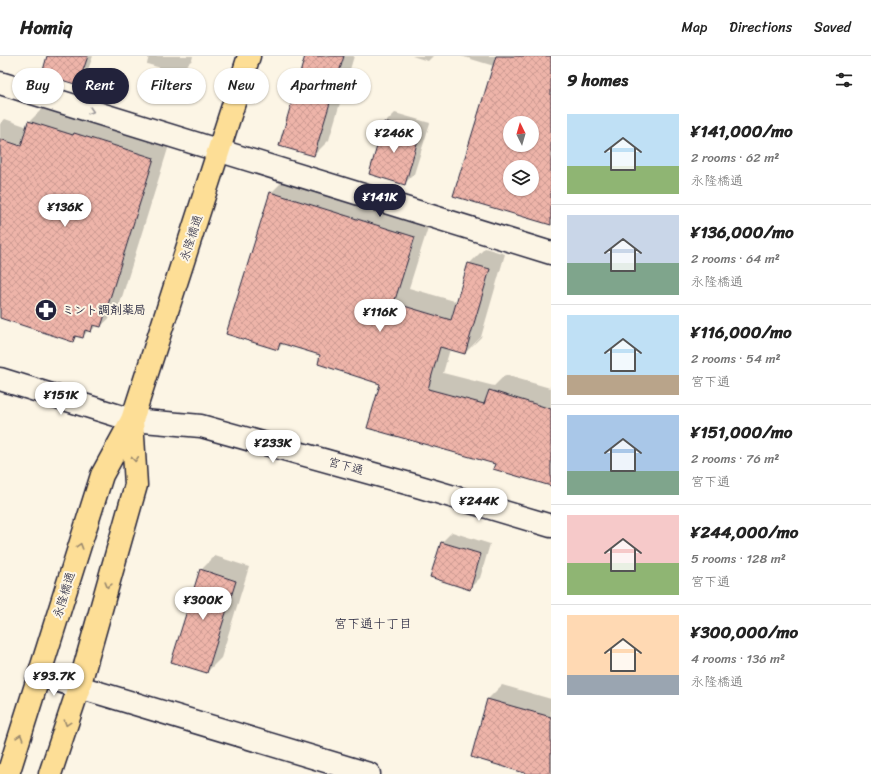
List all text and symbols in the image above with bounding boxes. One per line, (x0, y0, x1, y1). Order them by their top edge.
text: Homiq (20, 11, 72, 44)
text: Map (681, 15, 707, 40)
text: Directions (729, 15, 792, 40)
text: Saved (814, 15, 851, 40)
text: 9 homes (567, 65, 628, 95)
chip: Buy (12, 68, 64, 104)
chip: Rent (72, 68, 129, 104)
chip: Filters (137, 68, 206, 104)
chip: New (214, 68, 269, 104)
chip: Apartment (277, 68, 371, 104)
icon: filters (833, 69, 855, 91)
one-way arrow (87, 106, 94, 115)
north arrow (503, 116, 539, 152)
map controls (503, 116, 539, 196)
text: ¥141,000/mo (691, 116, 793, 146)
pin: ¥246K (366, 120, 422, 154)
text: ¥246K (375, 121, 413, 144)
icon: home (599, 130, 647, 178)
text: 2 rooms · 62 m² (691, 146, 779, 169)
button: layers (503, 160, 539, 196)
text: 永隆橋通 (691, 169, 743, 192)
pin: ¥141K (352, 184, 408, 218)
text: ¥141K (363, 185, 397, 208)
pin: ¥136K (37, 194, 93, 228)
text: ¥136K (47, 195, 83, 218)
street label: 永隆橋通 (173, 212, 209, 264)
text: ¥136,000/mo (691, 217, 794, 247)
icon: home (599, 231, 647, 279)
text: 2 rooms · 64 m² (691, 247, 780, 270)
text: 永隆橋通 (691, 270, 743, 293)
pharmacy icon: ミント調剤薬局 (33, 297, 59, 323)
place label: ミント調剤薬局 (62, 299, 146, 321)
pin: ¥116K (352, 299, 408, 333)
text: ¥116K (363, 300, 397, 323)
text: ¥116,000/mo (691, 317, 792, 347)
icon: home (599, 331, 647, 379)
text: 2 rooms · 54 m² (691, 347, 781, 370)
text: 宮下通 (691, 370, 730, 393)
pin: ¥151K (33, 382, 89, 416)
text: ¥151K (44, 383, 78, 406)
text: ¥151,000/mo (691, 417, 792, 447)
pin: ¥233K (245, 430, 301, 464)
text: ¥233K (255, 431, 291, 454)
icon: home (599, 431, 647, 479)
text: 2 rooms · 76 m² (691, 447, 779, 470)
street label: 宮下通 (326, 451, 366, 481)
one-way arrow (130, 456, 139, 462)
text: 宮下通 (691, 470, 730, 493)
pin: ¥244K (451, 488, 507, 522)
text: ¥244K (460, 489, 498, 512)
text: ¥244,000/mo (691, 517, 798, 547)
icon: home (599, 531, 647, 579)
one-way arrow (75, 543, 83, 550)
text: 5 rooms · 128 m² (691, 547, 786, 570)
street label: 永隆橋通 (46, 569, 82, 621)
text: 宮下通 (691, 570, 730, 593)
one-way arrow (104, 581, 113, 588)
pin: ¥300K (175, 587, 231, 621)
text: ¥300K (184, 588, 222, 611)
district label: 宮下通十丁目 (334, 612, 412, 635)
text: ¥300,000/mo (691, 617, 798, 647)
icon: home (599, 631, 647, 679)
text: 4 rooms · 136 m² (691, 647, 785, 670)
pin: ¥93.7K (21, 663, 87, 697)
text: ¥93.7K (33, 664, 75, 687)
text: 永隆橋通 (691, 670, 743, 693)
one-way arrow (63, 720, 72, 727)
one-way arrow (15, 733, 23, 740)

